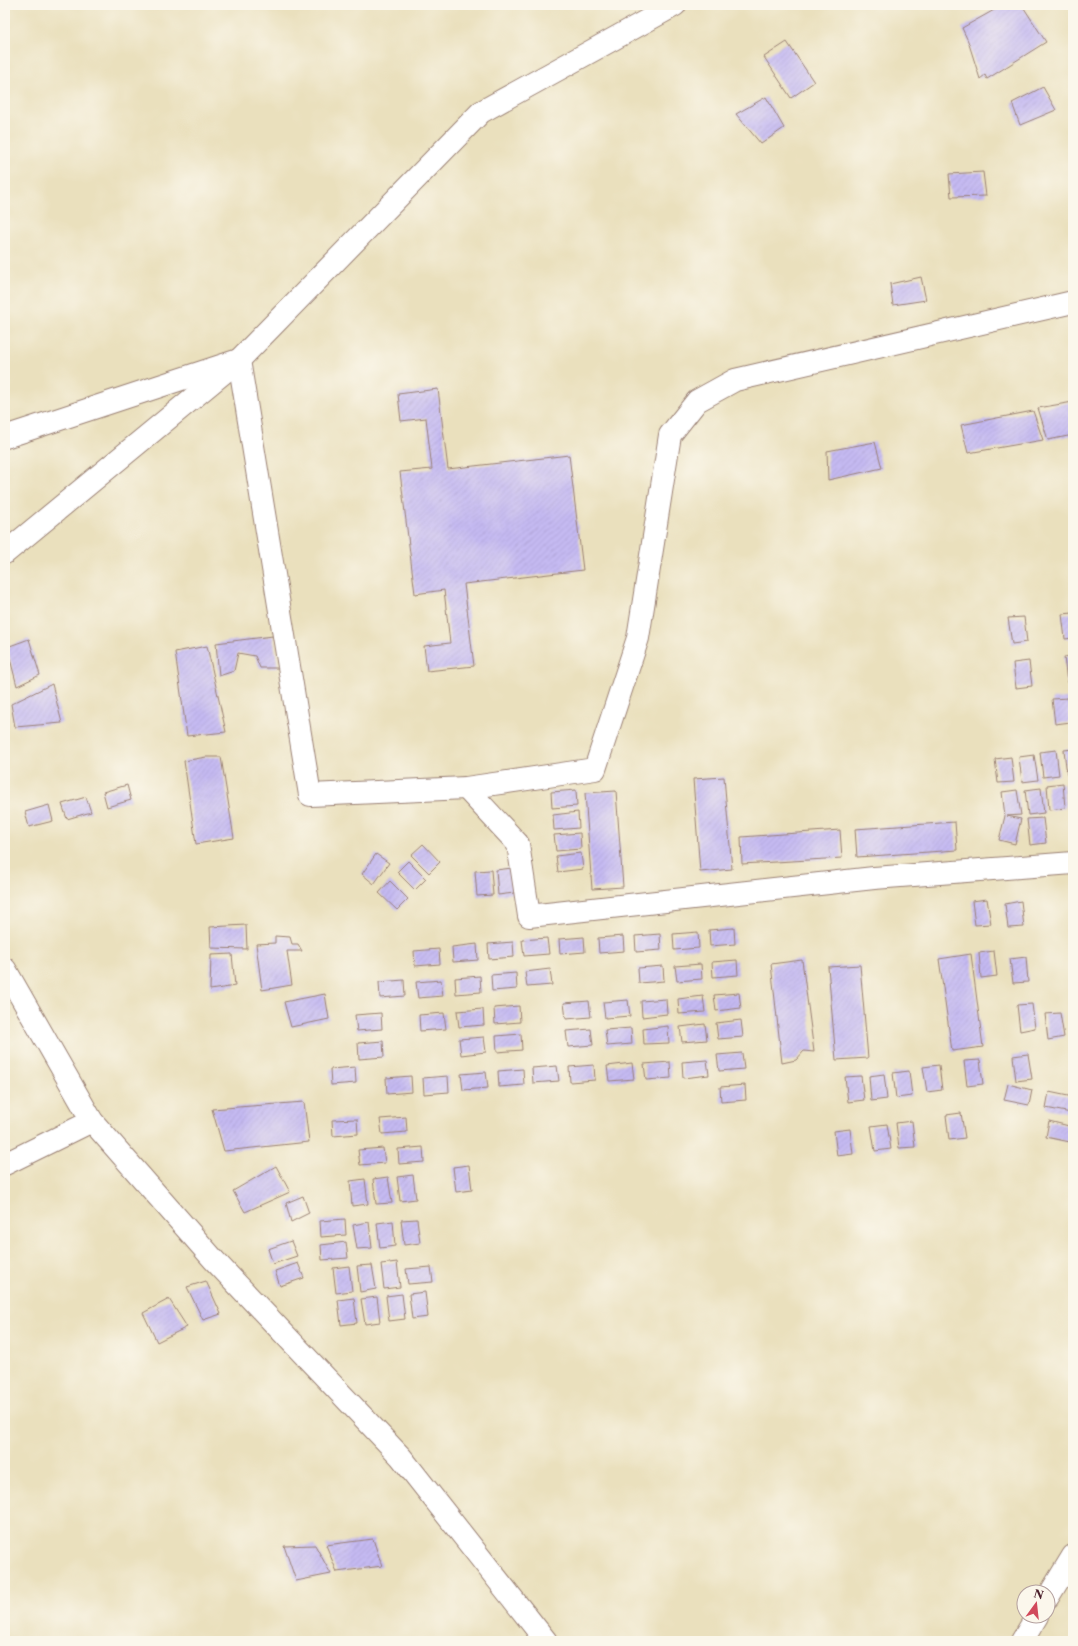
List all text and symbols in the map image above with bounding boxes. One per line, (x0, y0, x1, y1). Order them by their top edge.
north arrow (1016, 1584, 1056, 1624)
text: N (1032, 1586, 1045, 1602)

